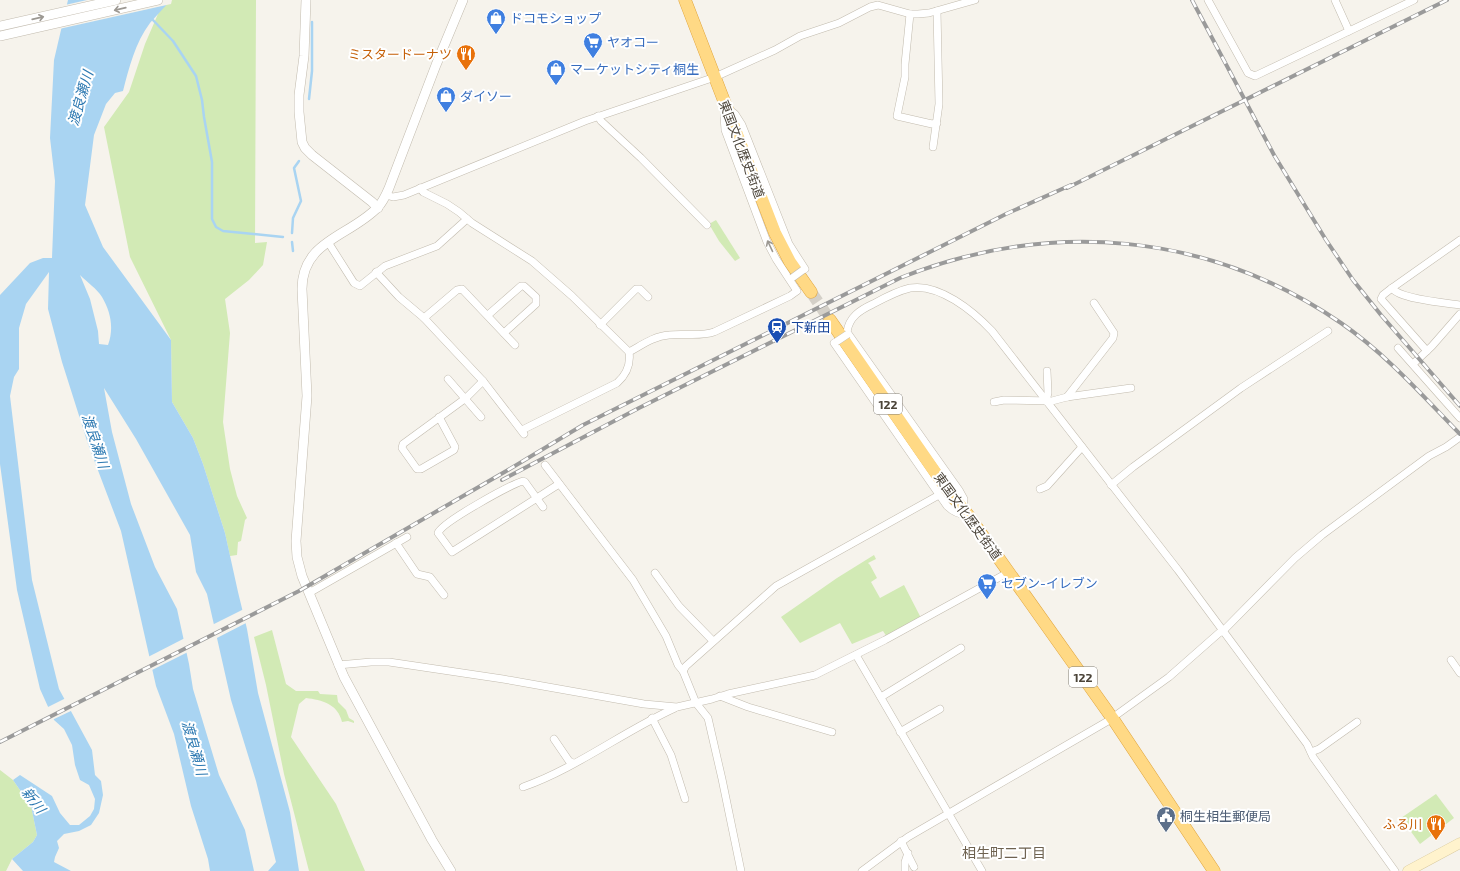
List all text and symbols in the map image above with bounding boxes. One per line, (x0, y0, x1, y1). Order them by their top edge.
one-way arrow (114, 5, 127, 13)
shop icon: ドコモショップ (485, 7, 507, 35)
place label: ドコモショップ (510, 10, 601, 26)
one-way arrow (31, 13, 44, 21)
supermarket icon: ヤオコー (582, 31, 604, 59)
place label: ヤオコー (607, 34, 659, 50)
restaurant icon: ミスタードーナツ (455, 43, 477, 71)
place label: ミスタードーナツ (348, 46, 452, 62)
shop icon: マーケットシティ桐生 (545, 58, 567, 86)
place label: マーケットシティ桐生 (570, 61, 699, 77)
water label: 渡良瀬川 (64, 67, 96, 127)
shop icon: ダイソー (435, 85, 457, 113)
place label: ダイソー (460, 88, 512, 104)
street label: 東国文化歴史街道 (716, 98, 768, 200)
one-way arrow (766, 240, 773, 252)
station icon: 下新田 (766, 316, 788, 344)
place label: 下新田 (791, 319, 830, 335)
road number: 122 (874, 394, 902, 414)
water label: 渡良瀬川 (79, 412, 113, 472)
street label: 東国文化歴史街道 (931, 469, 1005, 563)
supermarket icon: セブン-イレブン (976, 572, 998, 600)
place label: セブン-イレブン (1001, 575, 1098, 591)
road number: 122 (1069, 667, 1097, 687)
water label: 渡良瀬川 (179, 719, 211, 779)
water label: 新川 (19, 784, 51, 818)
public building icon: 桐生相生郵便局 (1155, 805, 1177, 833)
place label: 桐生相生郵便局 (1180, 808, 1271, 824)
restaurant icon: ふる川 (1425, 813, 1447, 841)
place label: ふる川 (1383, 816, 1422, 832)
district label: 相生町二丁目 (962, 844, 1046, 861)

